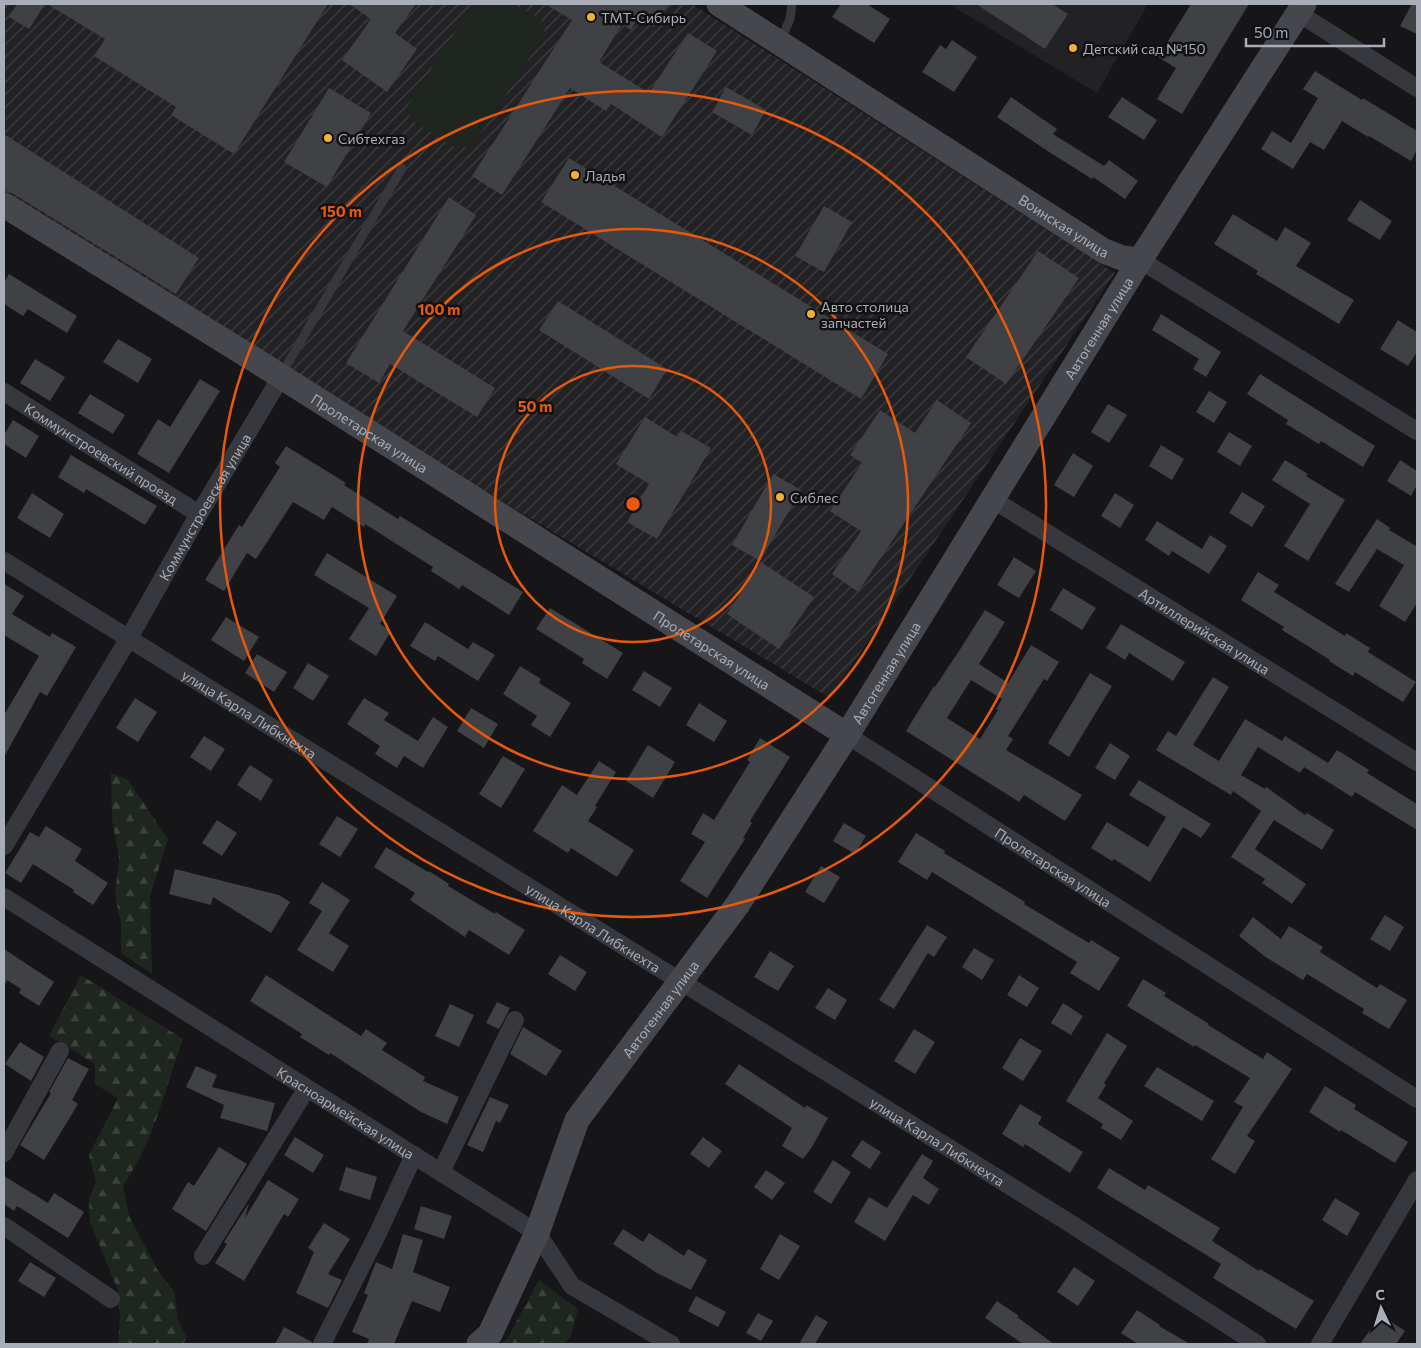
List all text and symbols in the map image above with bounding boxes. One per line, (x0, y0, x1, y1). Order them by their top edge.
place label: ТМТ-Сибирь (601, 9, 686, 26)
marker: ТМТ-Сибирь (585, 11, 597, 23)
scale bar (1246, 15, 1384, 47)
text: 50 m (1254, 23, 1288, 41)
place label: Детский сад №150 (1083, 40, 1206, 57)
marker: Детский сад №150 (1067, 42, 1079, 54)
place label: Сибтехгаз (338, 130, 406, 147)
marker: Сибтехгаз (322, 132, 334, 144)
place label: Ладья (585, 167, 626, 184)
marker: Ладья (569, 169, 581, 181)
street label: Воинская улица (1016, 190, 1111, 260)
text: 150 m (320, 202, 362, 220)
street label: Автогенная улица (1060, 274, 1136, 382)
place label: Авто столица запчастей (821, 298, 909, 331)
text: 100 m (418, 300, 460, 318)
marker: Авто столица запчастей (805, 308, 817, 320)
street label: Пролетарская улица (309, 390, 431, 476)
text: 50 m (518, 397, 552, 415)
street label: Коммунстроевский проезд (22, 399, 181, 507)
street label: Коммунстроевская улица (155, 430, 254, 583)
place label: Сиблес (790, 489, 838, 506)
marker: Сиблес (774, 491, 786, 503)
centre of rings (624, 495, 642, 513)
street label: Артиллерийская улица (1136, 584, 1273, 677)
street label: Пролетарская улица (651, 606, 773, 693)
street label: Автогенная улица (848, 618, 923, 727)
street label: улица Карла Либкнехта (179, 665, 320, 762)
street label: Пролетарская улица (992, 823, 1115, 910)
street label: улица Карла Либкнехта (523, 879, 664, 975)
street label: Автогенная улица (618, 957, 702, 1061)
street label: Красноармейская улица (274, 1063, 418, 1162)
street label: улица Карла Либкнехта (867, 1093, 1008, 1189)
north arrow (1356, 1283, 1406, 1333)
text: С (1375, 1286, 1385, 1303)

